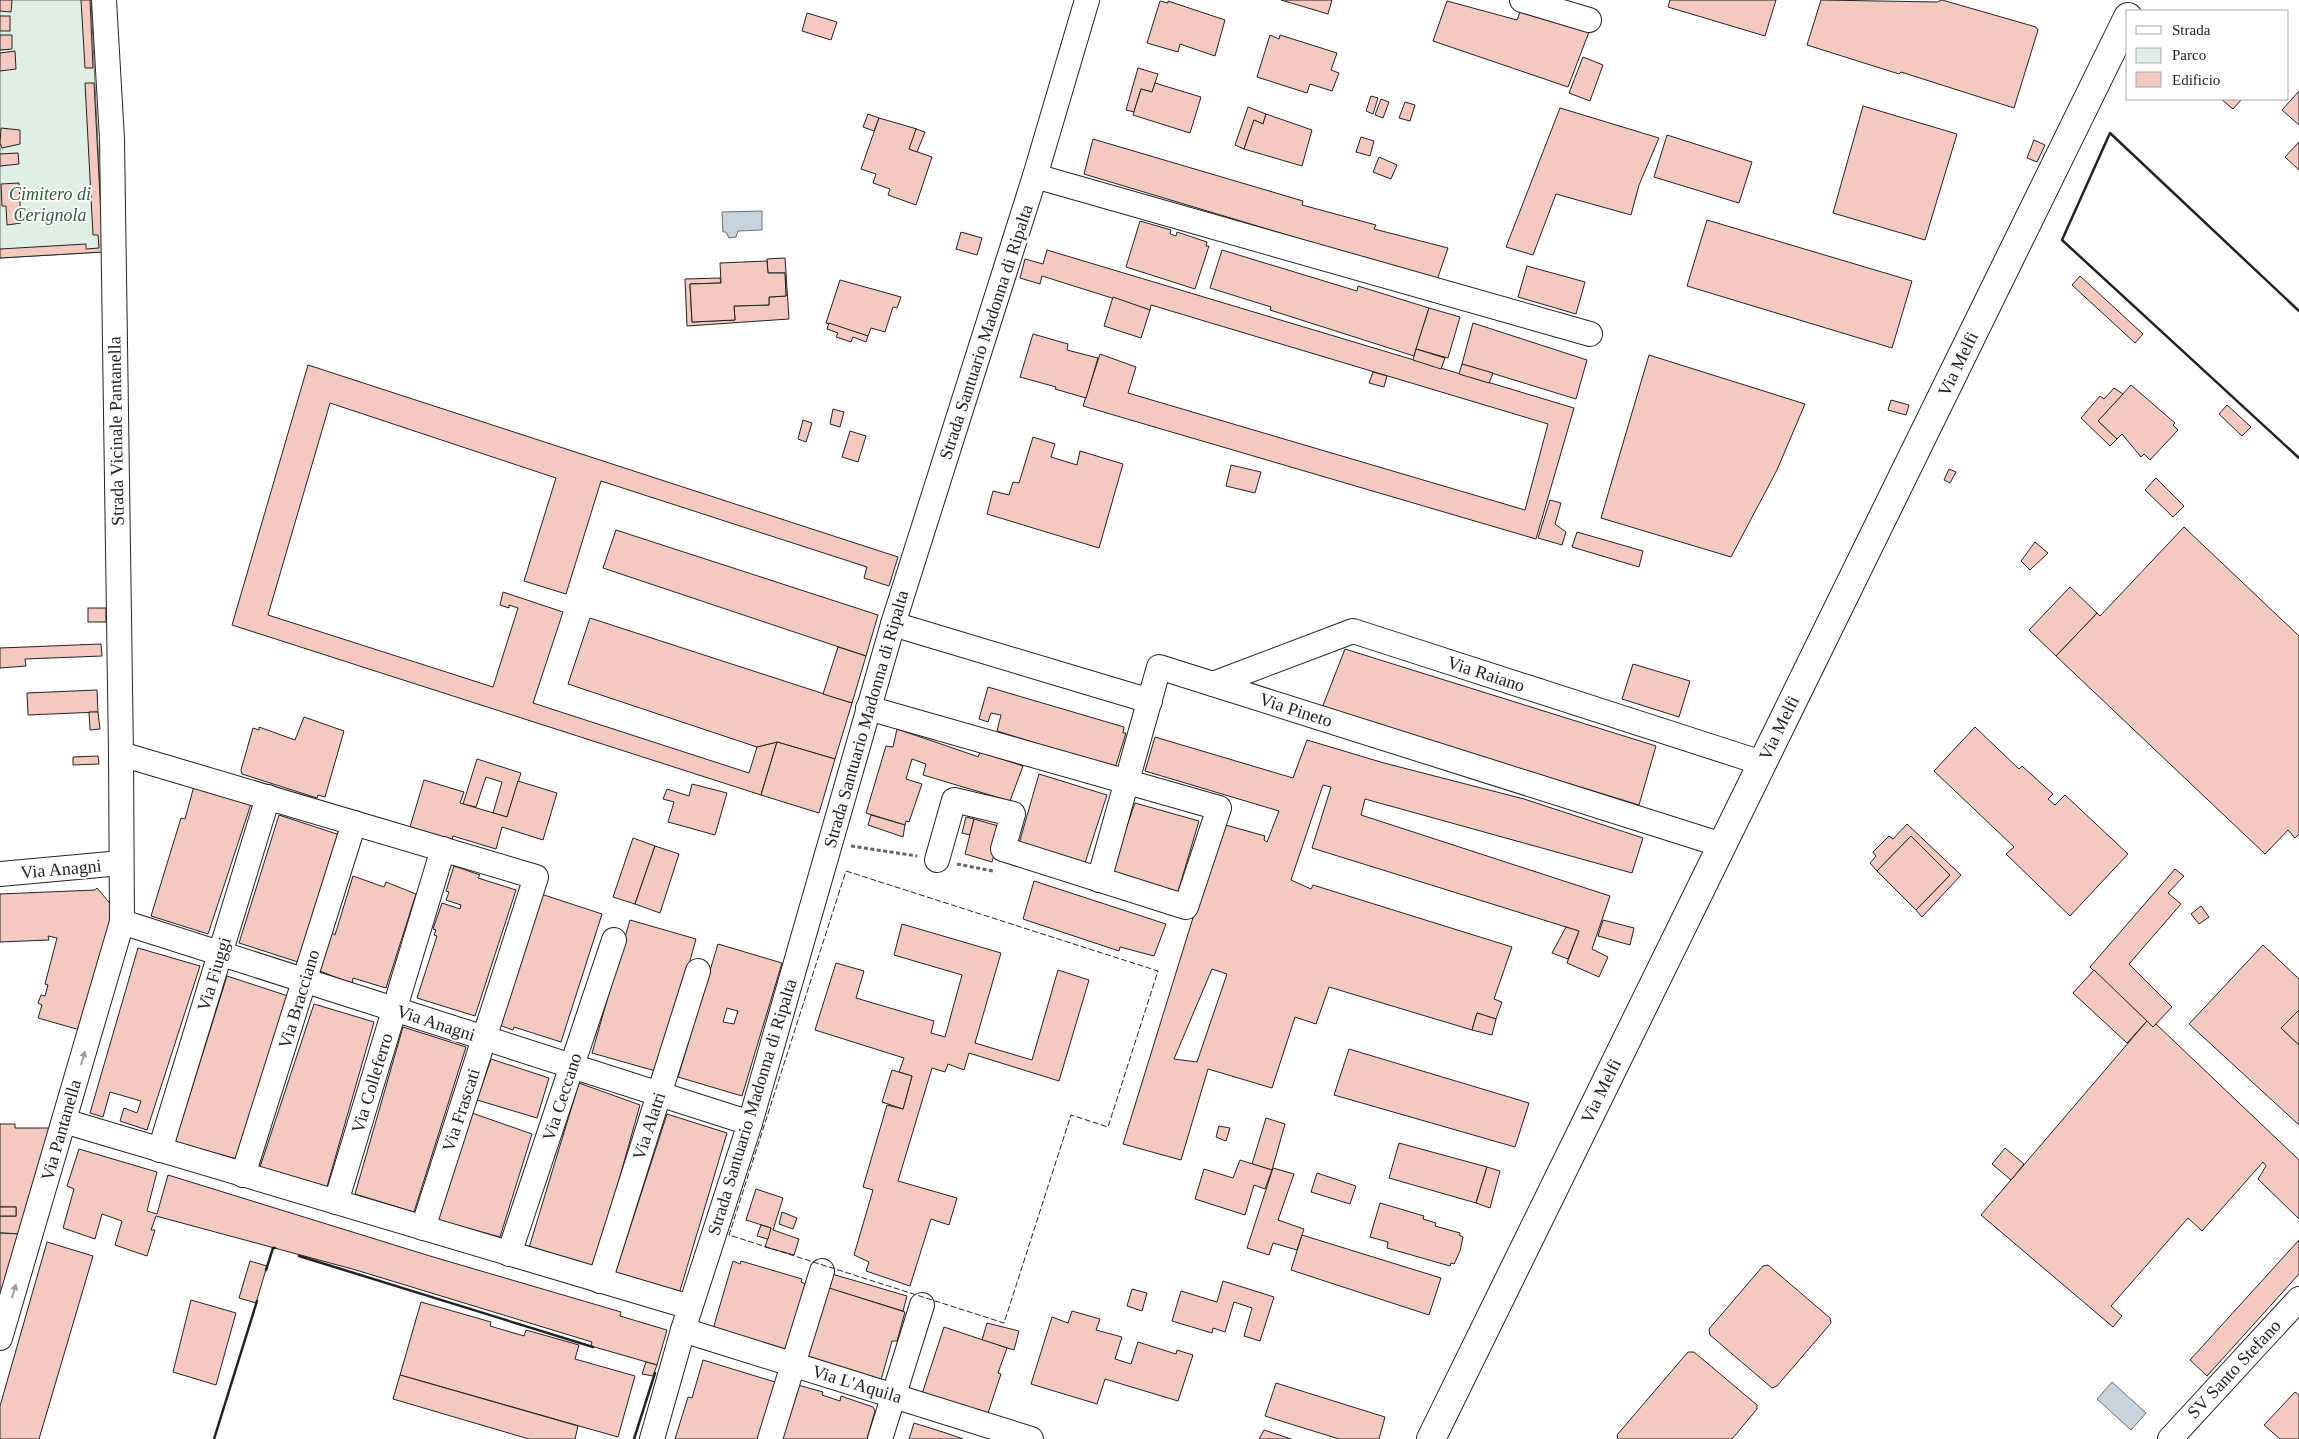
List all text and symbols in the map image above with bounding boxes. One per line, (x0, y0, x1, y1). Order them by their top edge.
legend (2126, 10, 2289, 100)
text: Strada (2172, 22, 2211, 38)
text: Parco (2172, 47, 2206, 63)
text: Edificio (2172, 72, 2220, 88)
park label: Cimitero di Cerignola (9, 184, 91, 225)
street label: Strada Santuario Madonna di Ripalta (935, 202, 1037, 462)
street label: Via Melfi (1934, 328, 1982, 400)
street label: Strada Vicinale Pantanella (104, 336, 128, 526)
street label: Strada Santuario Madonna di Ripalta (820, 588, 912, 850)
street label: Via Raiano (1445, 652, 1527, 696)
street label: Via Pineto (1257, 689, 1335, 731)
street label: Via Melfi (1755, 692, 1803, 764)
street label: Via Anagni (20, 855, 102, 883)
street label: Via Fiuggi (193, 935, 235, 1013)
street label: Via Bracciano (274, 947, 324, 1051)
street label: Strada Santuario Madonna di Ripalta (703, 976, 801, 1238)
street label: Via Anagni (394, 1001, 478, 1045)
street label: Via Colleferro (347, 1031, 397, 1135)
one-way arrow (79, 1050, 87, 1065)
street label: Via Ceccano (538, 1050, 586, 1144)
street label: Via Melfi (1577, 1055, 1625, 1127)
street label: Via Frascati (438, 1066, 484, 1154)
street label: Via Pantanella (37, 1077, 85, 1183)
street label: Via Alatri (629, 1089, 669, 1163)
one-way arrow (10, 1284, 18, 1299)
street label: SV Santo Stefano (2183, 1315, 2285, 1423)
street label: Via L'Aquila (810, 1361, 904, 1407)

